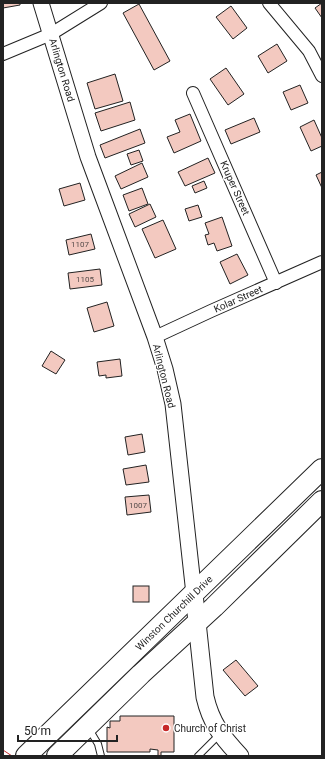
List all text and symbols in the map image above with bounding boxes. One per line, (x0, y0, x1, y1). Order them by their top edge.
street label: Arlington Road (47, 37, 77, 103)
street label: Kruper Street (218, 159, 252, 217)
house number: 1107 (71, 240, 89, 249)
house number: 1105 (76, 275, 94, 284)
street label: Kolar Street (212, 283, 264, 315)
street label: Arlington Road (151, 343, 177, 409)
house number: 1007 (129, 501, 147, 510)
street label: Winston Churchill Drive (133, 573, 215, 653)
scale bar (18, 717, 117, 743)
marker: Church of Christ (161, 723, 171, 733)
place label: Church of Christ (174, 723, 246, 734)
text: 50 m (24, 724, 51, 738)

